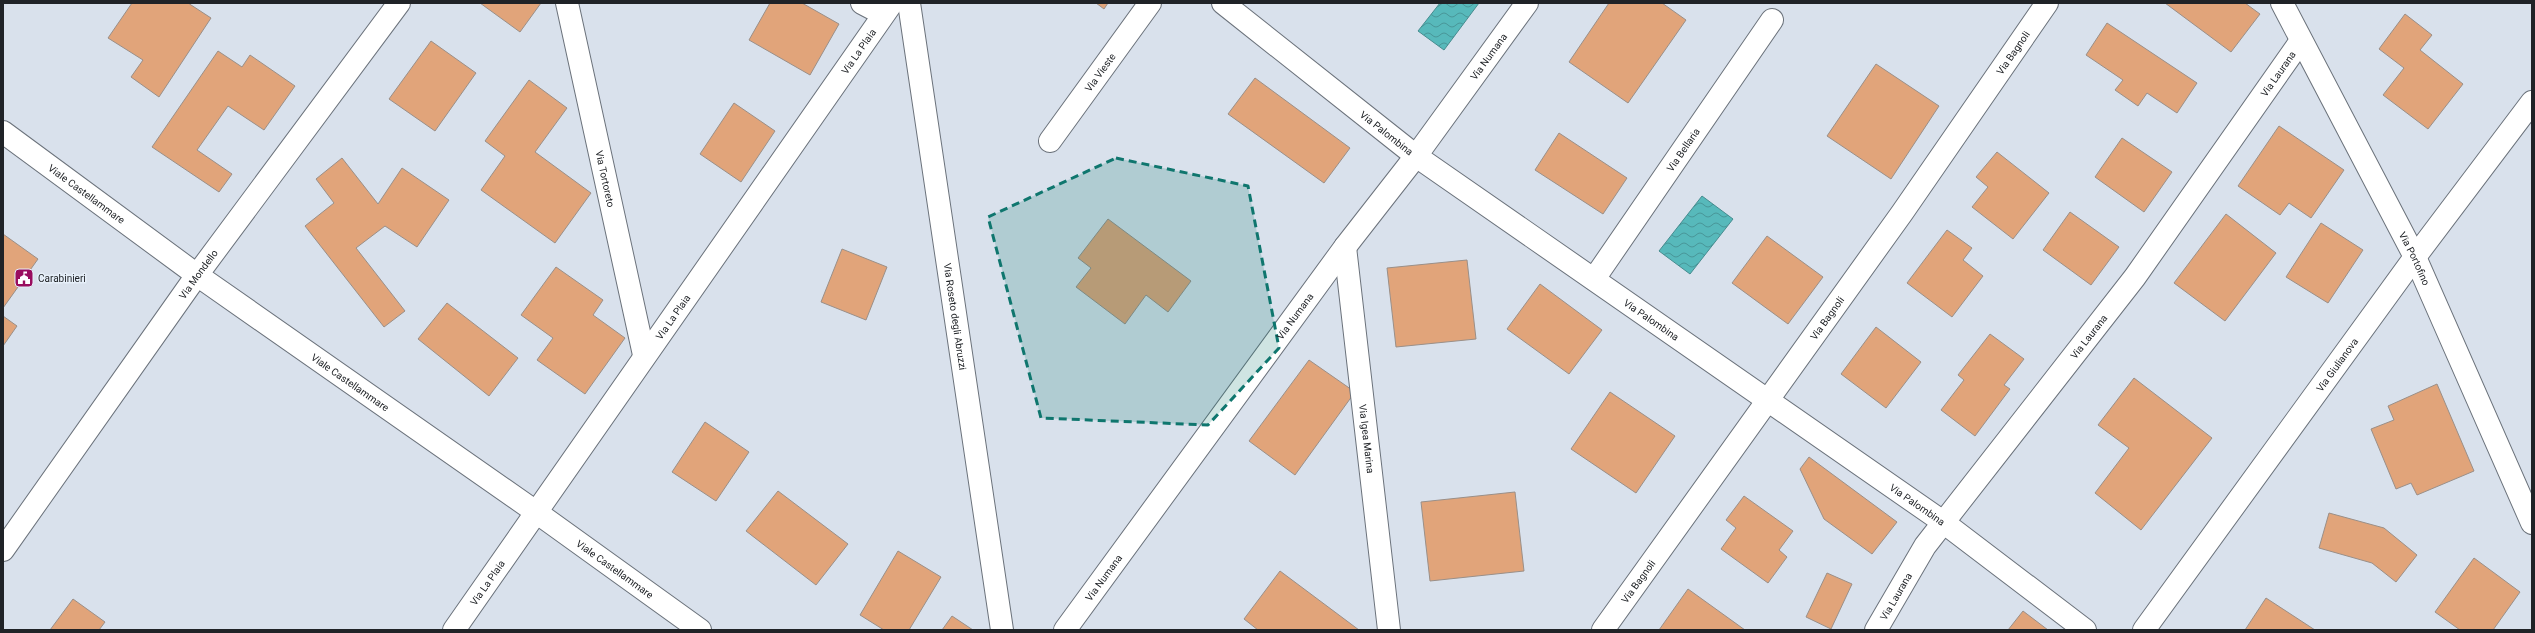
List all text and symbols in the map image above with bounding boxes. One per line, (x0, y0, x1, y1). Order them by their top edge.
street label: Via La Plaia (839, 27, 878, 76)
street label: Via Bagnoli (1994, 29, 2032, 76)
street label: Via Numana (1468, 31, 1509, 82)
street label: Via Laurana (2258, 49, 2297, 98)
street label: Via Vieste (1082, 51, 1117, 93)
street label: Via Palombina (1358, 109, 1415, 157)
street label: Via Bellaria (1664, 126, 1702, 173)
street label: Via Tortoreto (594, 149, 617, 209)
street label: Viale Castellammare (46, 162, 127, 225)
street label: Via Portofino (2397, 230, 2432, 287)
street label: Via Mondello (177, 247, 220, 301)
street label: Via Roseto degli Abruzzi (942, 262, 969, 371)
public building icon: Carabinieri (13, 267, 35, 289)
place label: Carabinieri (38, 273, 86, 284)
street label: Via Numana (1274, 291, 1315, 341)
street label: Via La Plaia (653, 292, 692, 341)
street label: Via Bagnoli (1808, 294, 1846, 342)
street label: Via Palombina (1622, 297, 1681, 342)
street label: Via Laurana (2068, 312, 2109, 361)
street label: Via Giulianova (2314, 336, 2360, 393)
street label: Viale Castellammare (309, 351, 391, 413)
street label: Via Igea Marina (1358, 404, 1376, 474)
street label: Via Palombina (1888, 481, 1947, 527)
street label: Viale Castellammare (574, 537, 656, 600)
street label: Via Numana (1083, 552, 1124, 603)
street label: Via La Plaia (468, 558, 507, 607)
street label: Via Bagnoli (1619, 558, 1657, 605)
street label: Via Laurana (1878, 571, 1914, 622)

